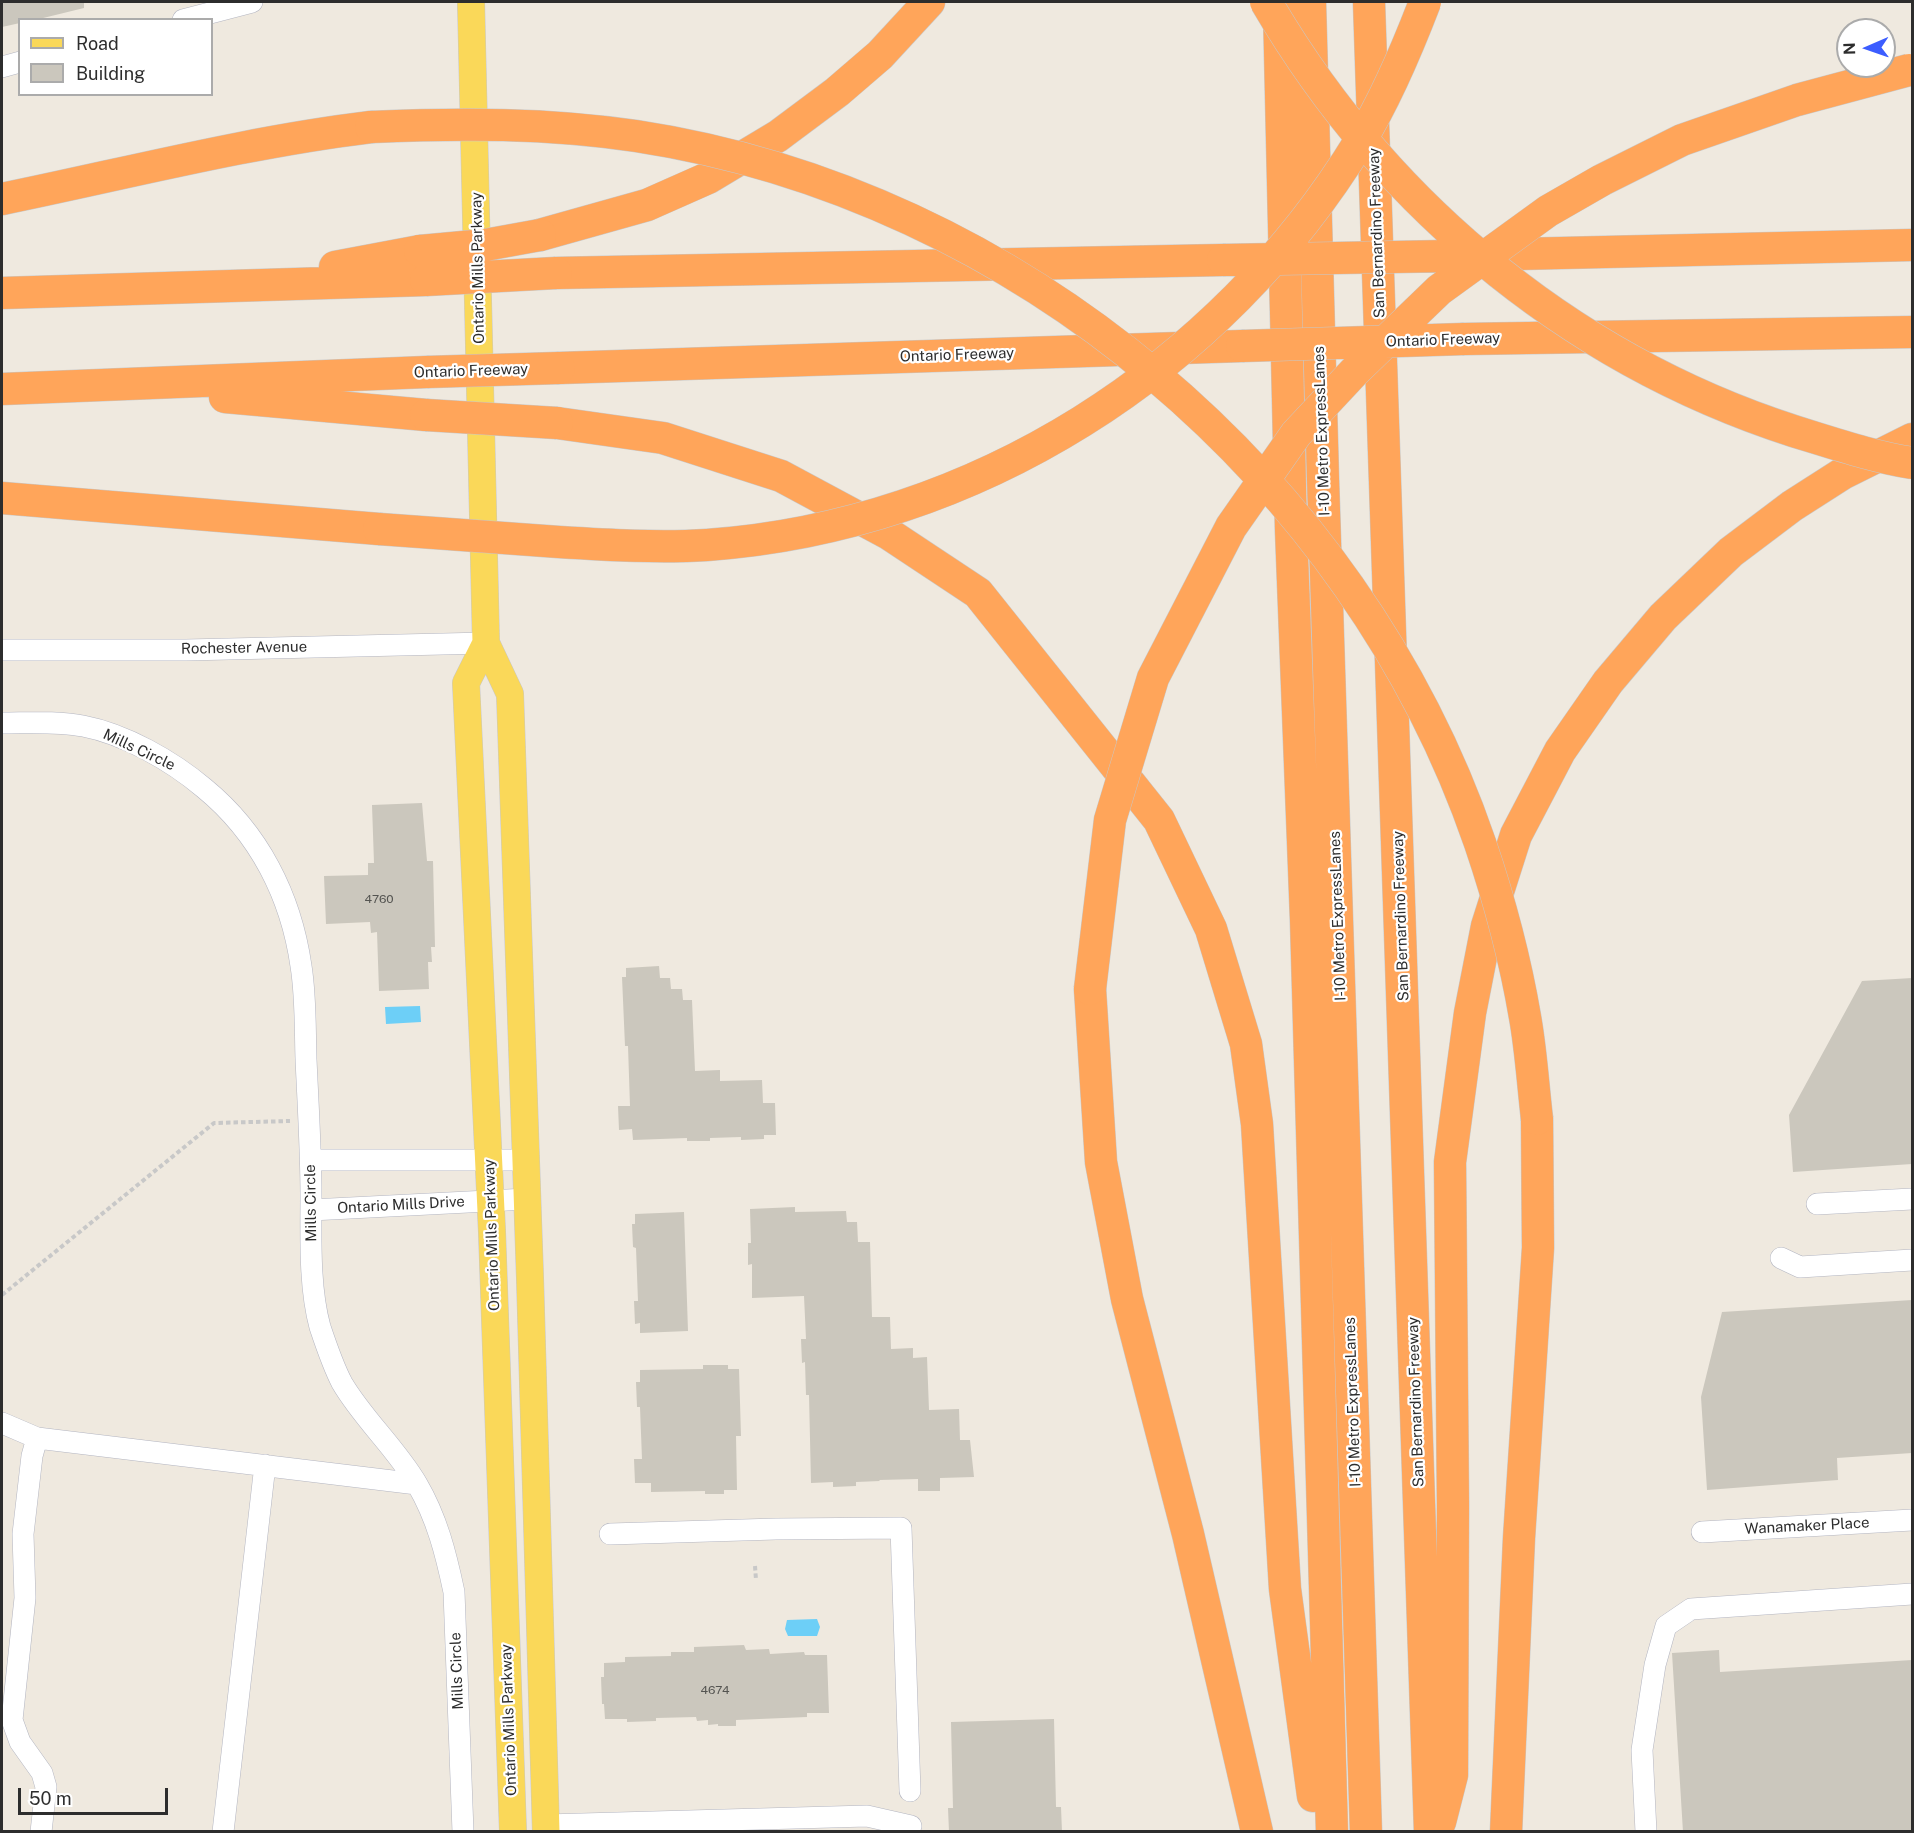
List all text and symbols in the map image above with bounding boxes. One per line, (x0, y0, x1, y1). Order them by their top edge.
legend (18, 18, 213, 96)
north arrow (1836, 18, 1896, 78)
text: Road (76, 33, 119, 54)
text: N (1840, 42, 1859, 55)
text: Building (76, 63, 145, 84)
street label: San Bernardino Freeway (1365, 147, 1389, 319)
street label: Ontario Mills Parkway (468, 192, 488, 344)
street label: Ontario Freeway (1386, 329, 1500, 351)
street label: Ontario Freeway (900, 344, 1014, 366)
street label: I-10 Metro ExpressLanes (1310, 346, 1334, 516)
street label: Ontario Freeway (414, 360, 528, 382)
street label: Rochester Avenue (181, 638, 307, 658)
street label: Mills Circle (100, 725, 178, 775)
street label: San Bernardino Freeway (1389, 830, 1413, 1002)
street label: I-10 Metro ExpressLanes (1326, 831, 1350, 1001)
house number: 4760 (364, 892, 394, 906)
street label: Ontario Mills Parkway (480, 1159, 504, 1311)
street label: Mills Circle (301, 1164, 321, 1242)
street label: Ontario Mills Drive (337, 1193, 465, 1217)
street label: San Bernardino Freeway (1404, 1316, 1428, 1488)
street label: I-10 Metro ExpressLanes (1341, 1317, 1365, 1487)
street label: Wanamaker Place (1744, 1514, 1870, 1538)
street label: Mills Circle (447, 1632, 467, 1710)
street label: Ontario Mills Parkway (497, 1644, 521, 1796)
house number: 4674 (700, 1683, 730, 1697)
scale bar (21, 1776, 171, 1814)
text: 50 m (29, 1788, 72, 1809)

